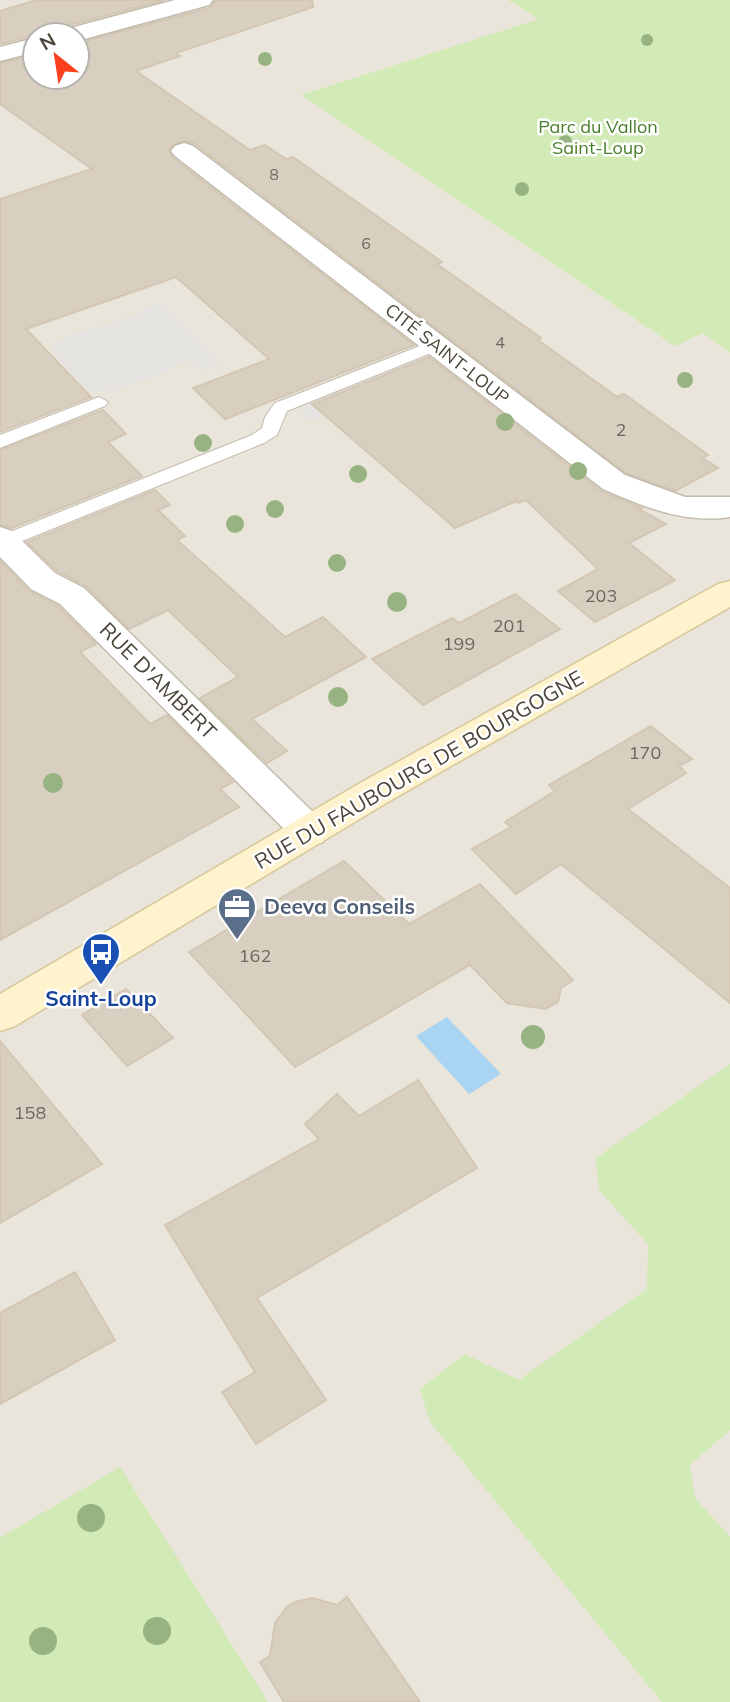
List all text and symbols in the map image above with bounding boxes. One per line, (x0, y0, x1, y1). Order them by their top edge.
north arrow (21, 21, 91, 91)
text: N (35, 27, 60, 55)
park label: Parc du Vallon Saint-Loup (538, 115, 658, 159)
house number: 8 (269, 164, 279, 184)
house number: 6 (361, 233, 371, 253)
street label: CITÉ SAINT-LOUP (381, 298, 514, 409)
house number: 4 (495, 332, 505, 352)
house number: 2 (616, 418, 626, 441)
house number: 203 (585, 584, 617, 607)
house number: 201 (493, 614, 525, 637)
street label: RUE D'AMBERT (95, 616, 223, 744)
house number: 199 (443, 632, 475, 655)
street label: RUE DU FAUBOURG DE BOURGOGNE (250, 664, 587, 874)
house number: 170 (629, 741, 661, 764)
office icon: Deeva Conseils (216, 886, 258, 941)
place label: Deeva Conseils (264, 893, 415, 919)
bus stop icon: Saint-Loup (80, 931, 122, 986)
house number: 162 (239, 944, 271, 967)
place label: Saint-Loup (45, 985, 157, 1011)
house number: 158 (14, 1101, 46, 1124)

